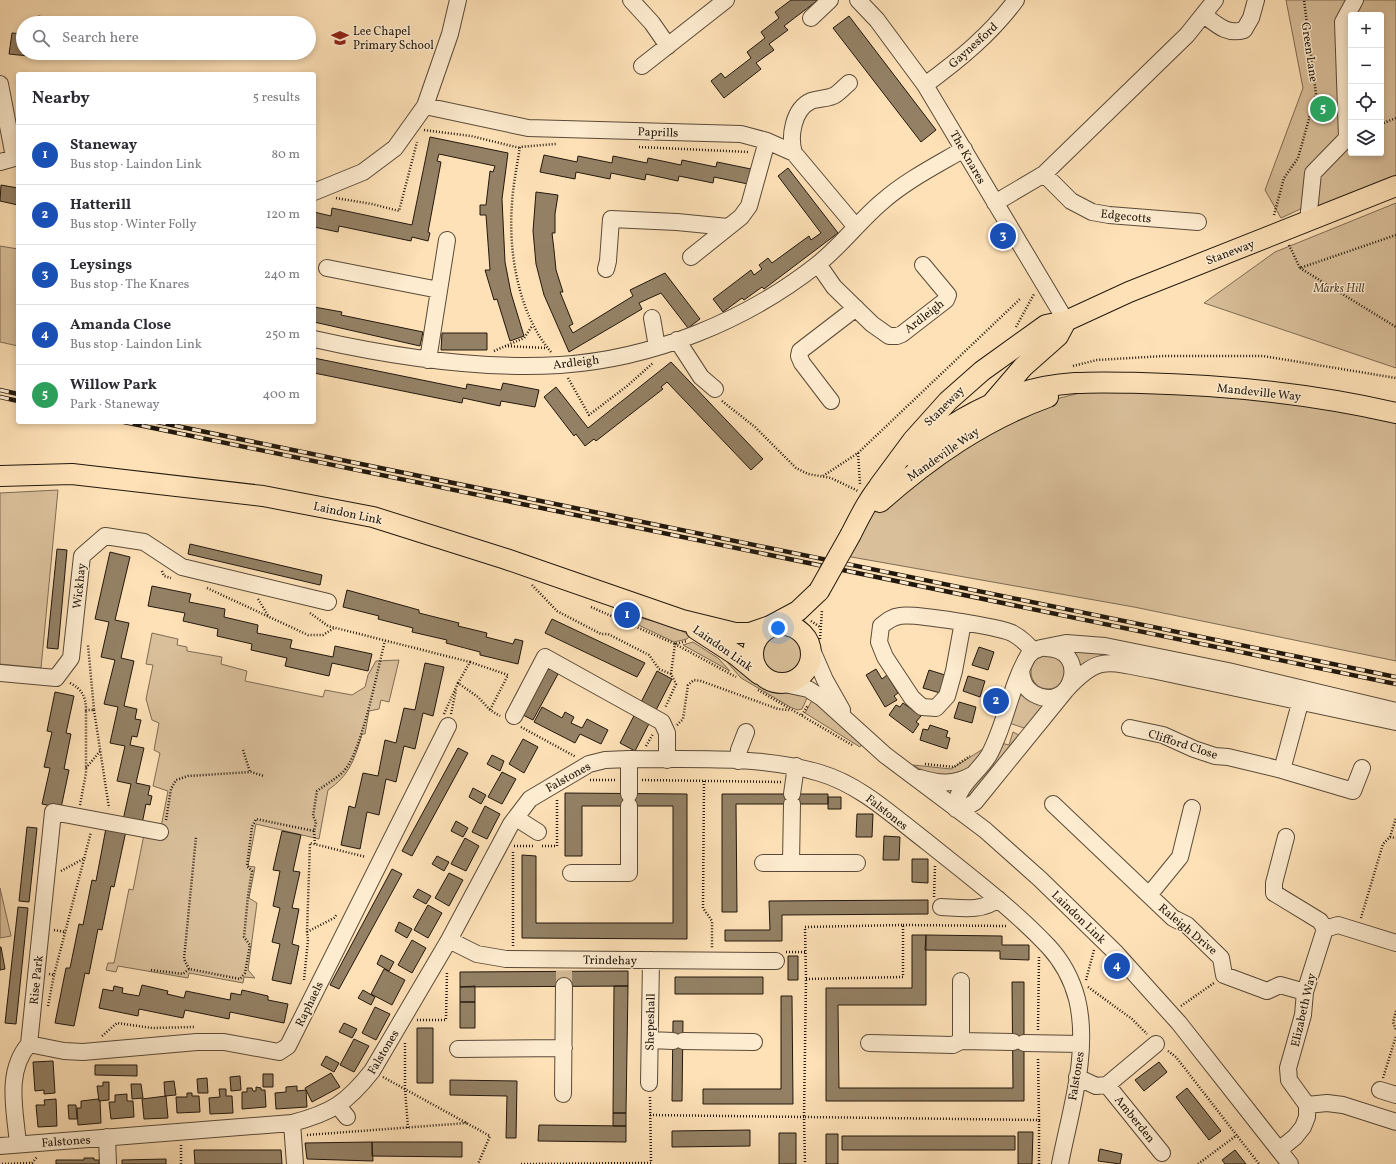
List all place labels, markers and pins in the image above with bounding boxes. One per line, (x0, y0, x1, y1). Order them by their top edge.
place label: Lee Chapel Primary School (353, 24, 434, 54)
school or university icon: Lee Chapel Primary School (330, 28, 350, 48)
pin: 5 (1310, 94, 1336, 124)
pin: 3 (990, 221, 1016, 251)
pin: 1 (614, 600, 640, 630)
pin: 2 (983, 686, 1009, 716)
pin: 4 (1104, 951, 1130, 981)

